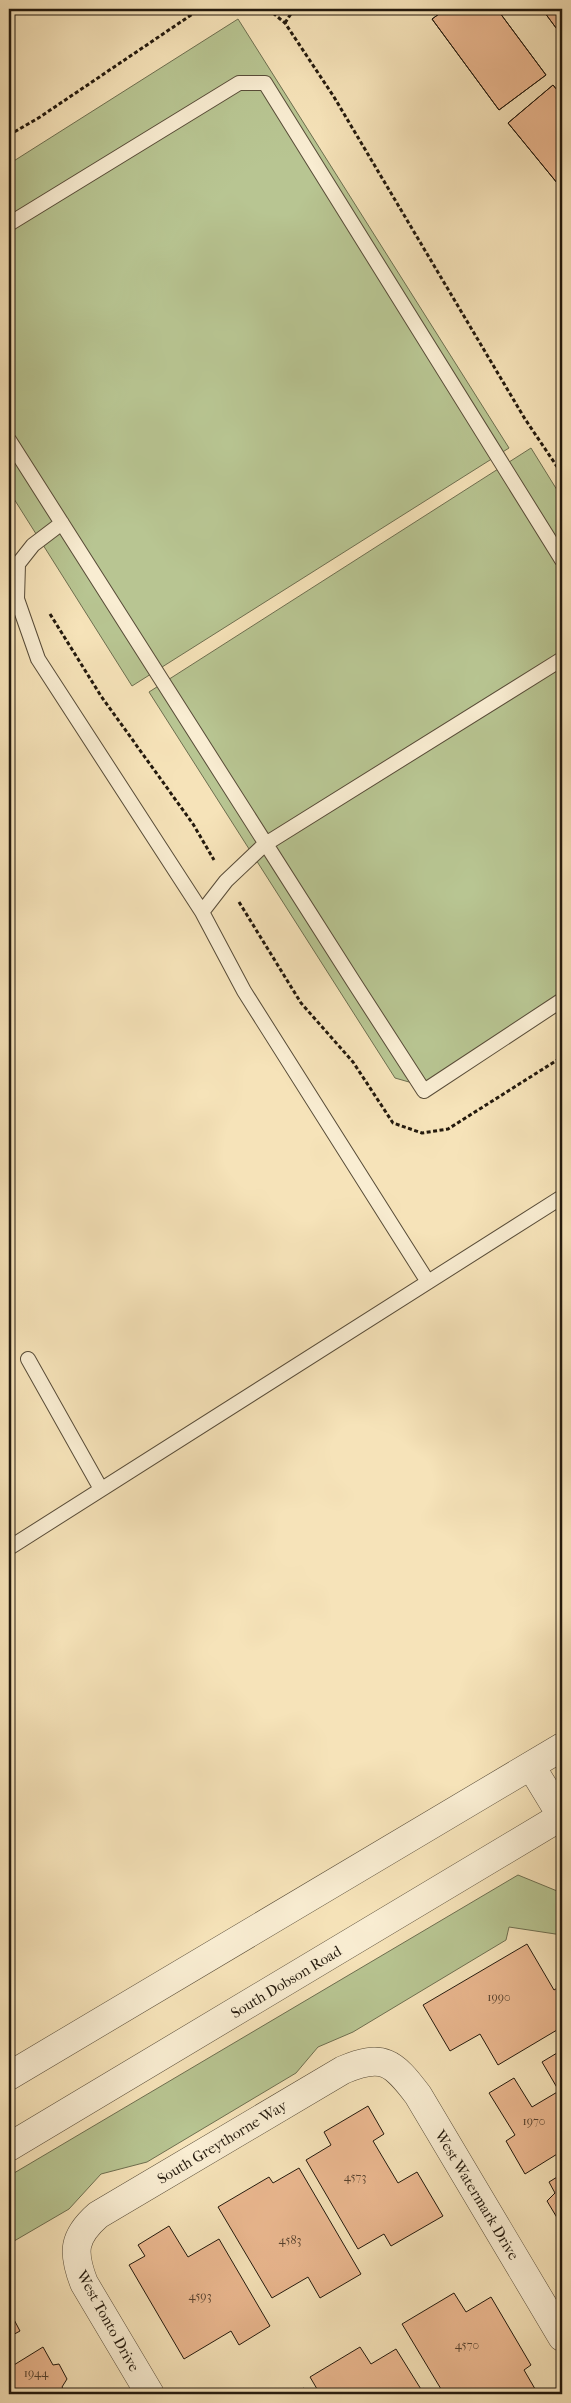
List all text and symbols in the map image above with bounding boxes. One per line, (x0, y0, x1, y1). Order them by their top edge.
street label: South Dobson Road (227, 1941, 345, 2022)
house number: 1990 (487, 1990, 511, 2004)
street label: South Greythorne Way (154, 2096, 291, 2188)
house number: 1970 (523, 2114, 545, 2128)
street label: West Watermark Drive (431, 2126, 523, 2264)
house number: 4573 (344, 2170, 366, 2184)
house number: 4583 (279, 2233, 302, 2247)
street label: West Tonto Drive (72, 2266, 144, 2375)
house number: 4593 (188, 2289, 212, 2303)
house number: 4570 (455, 2338, 479, 2352)
house number: 1944 (24, 2366, 49, 2380)

